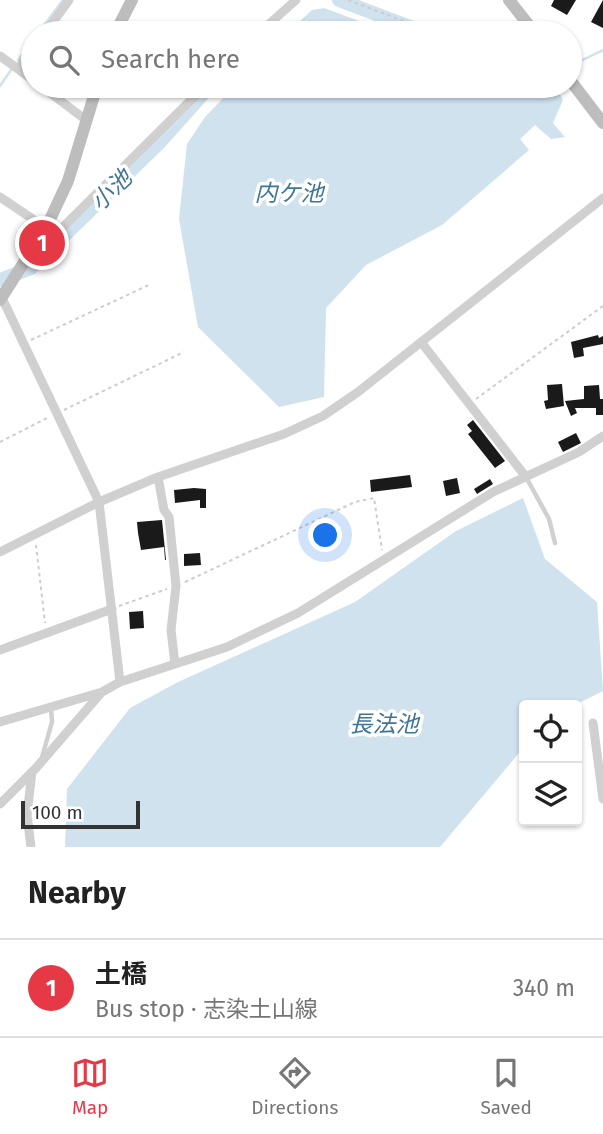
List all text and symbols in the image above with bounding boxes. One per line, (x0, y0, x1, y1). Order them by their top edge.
search box (21, 21, 582, 98)
icon: search (45, 41, 83, 79)
text: Search here (101, 44, 240, 75)
water label: 小池 (85, 163, 139, 216)
water label: 内ケ池 (255, 179, 326, 207)
pin: 1 (19, 217, 65, 269)
your location (308, 518, 342, 552)
map controls (519, 700, 582, 826)
button: locate (519, 700, 582, 763)
water label: 長法池 (350, 710, 421, 738)
button: layers (519, 763, 582, 826)
scale bar (21, 798, 140, 830)
text: 100 m (32, 801, 83, 824)
text: Nearby (28, 875, 126, 911)
text: 土橋 (95, 959, 147, 990)
text: 1 (46, 974, 56, 1002)
text: 340 m (513, 974, 575, 1002)
text: Bus stop · 志染土山線 (95, 995, 318, 1023)
tab: Map (71, 1054, 109, 1119)
tab: Directions (251, 1054, 338, 1119)
tab: Saved (481, 1054, 532, 1119)

